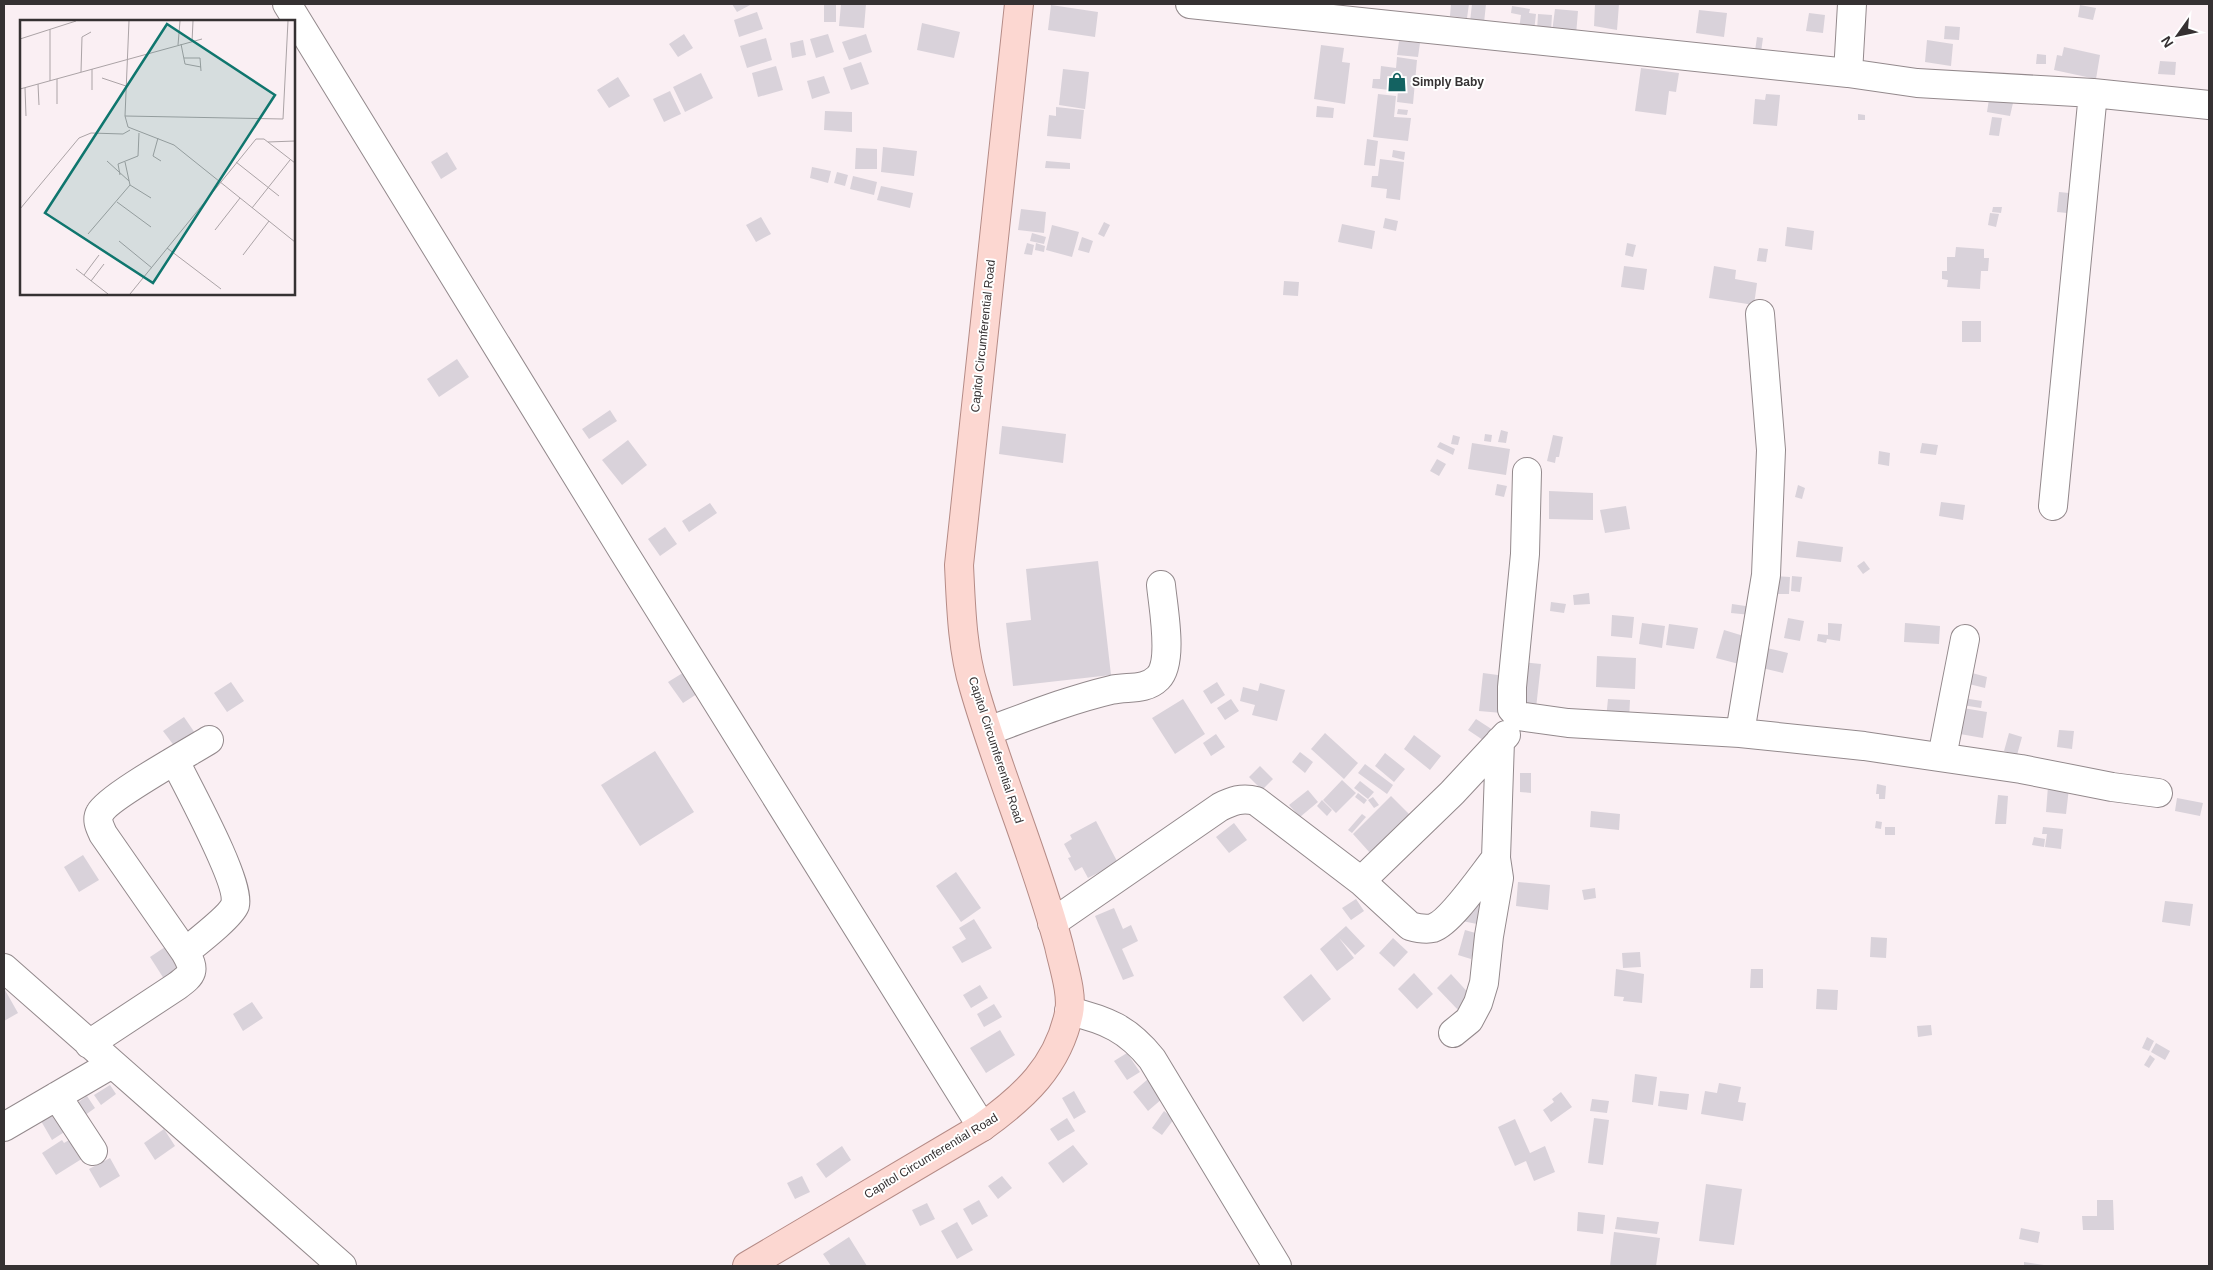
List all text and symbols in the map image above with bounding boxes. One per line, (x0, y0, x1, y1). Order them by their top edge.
north arrow (2153, 10, 2203, 60)
inset map (20, 20, 295, 295)
text: N (2158, 33, 2177, 51)
shop icon: Simply Baby (1386, 71, 1408, 93)
place label: Simply Baby (1412, 75, 1484, 89)
street label: Capitol Circumferential Road (968, 259, 998, 413)
street label: Capitol Circumferential Road (966, 675, 1026, 825)
street label: Capitol Circumferential Road (862, 1110, 1000, 1202)

